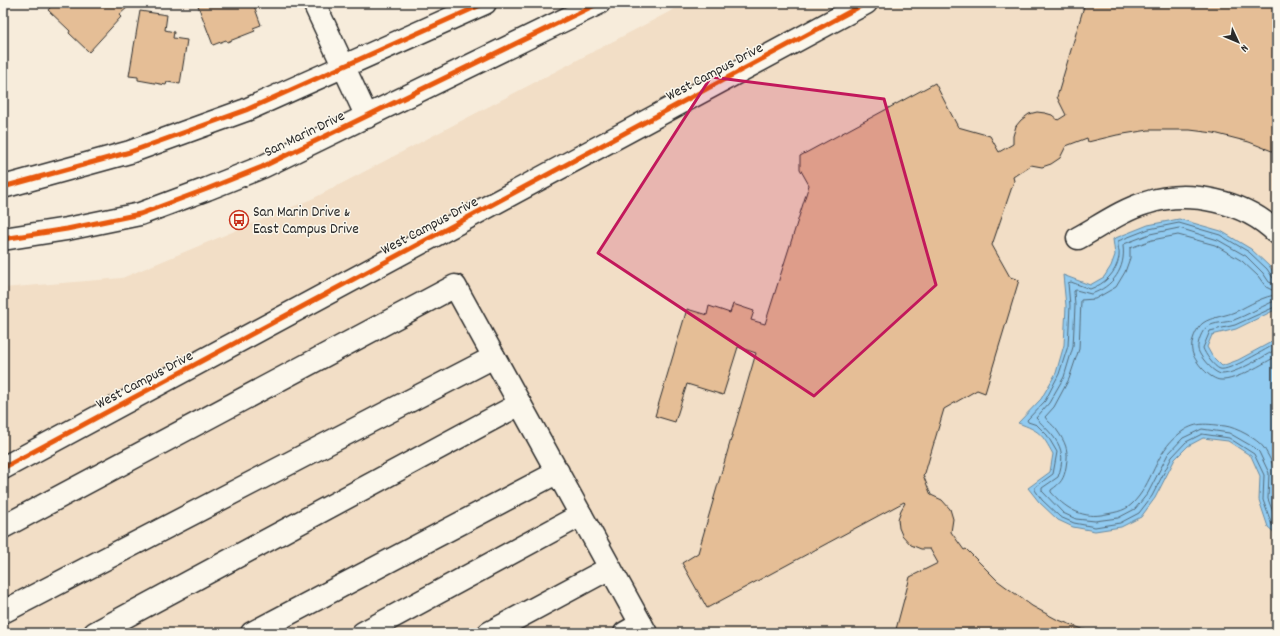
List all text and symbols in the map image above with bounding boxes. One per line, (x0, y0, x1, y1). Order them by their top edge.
north arrow (1218, 22, 1258, 62)
street label: West Campus Drive (662, 38, 768, 108)
text: N (1236, 40, 1251, 55)
street label: San Marin Drive (261, 106, 349, 164)
street label: West Campus Drive (377, 192, 483, 262)
place label: San Marin Drive & East Campus Drive (253, 202, 359, 241)
bus stop icon: San Marin Drive & East Campus Drive (228, 209, 250, 231)
street label: West Campus Drive (92, 346, 198, 416)

